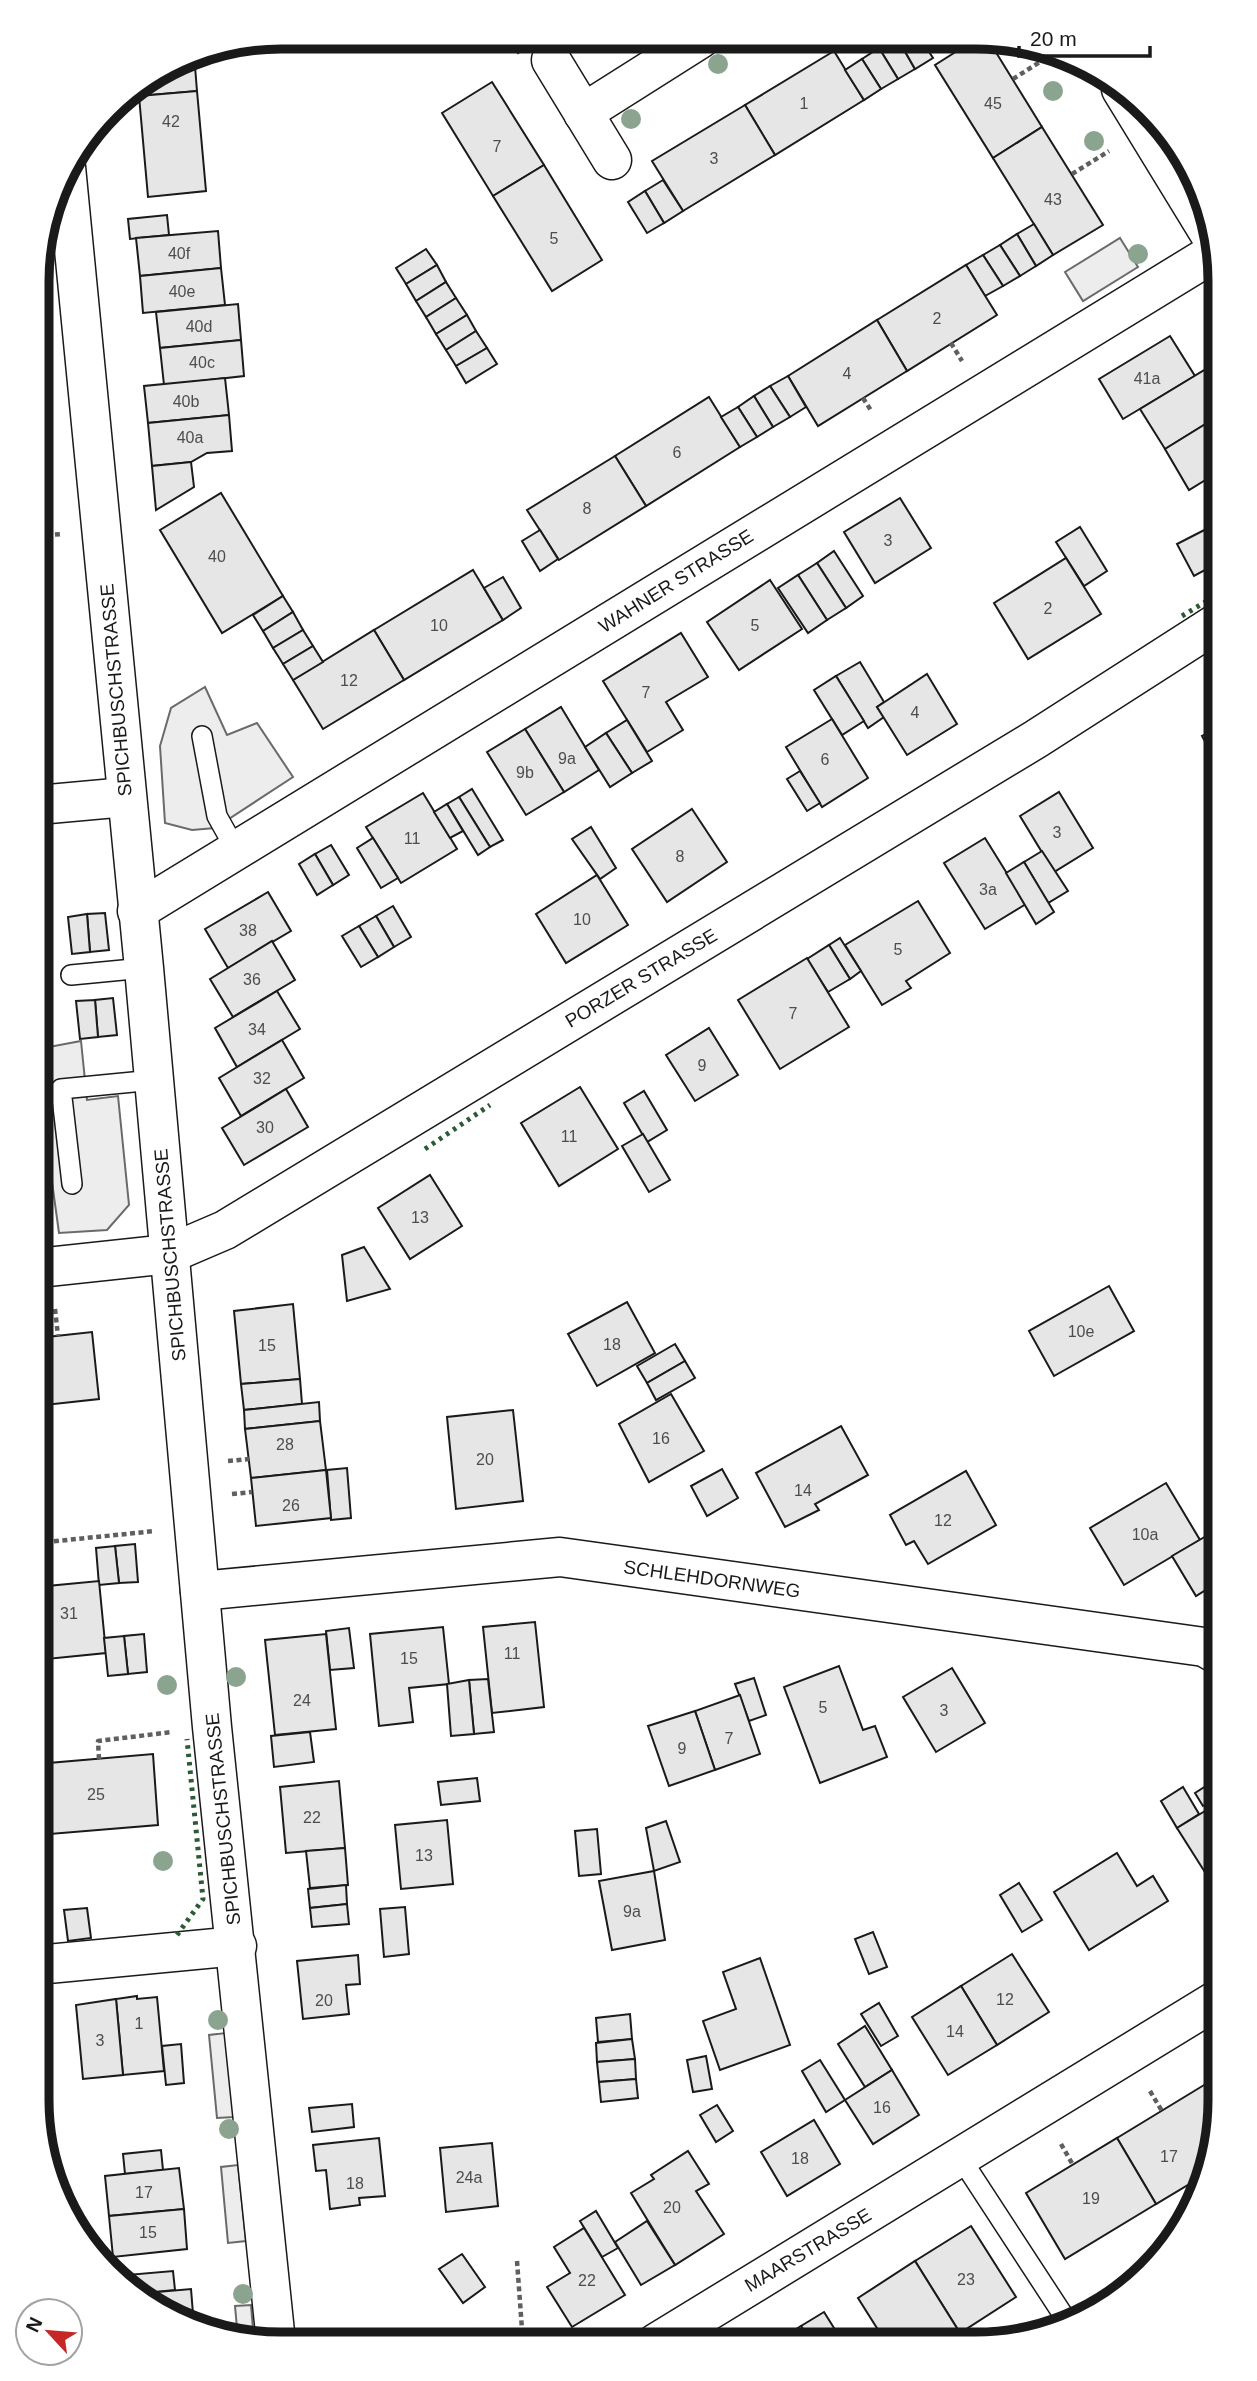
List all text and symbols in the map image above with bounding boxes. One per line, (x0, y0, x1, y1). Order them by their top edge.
scale bar (1019, 14, 1150, 58)
text: 20 m (1030, 27, 1077, 50)
house number: 1 (800, 95, 809, 112)
house number: 45 (984, 95, 1002, 112)
house number: 42 (162, 113, 180, 130)
house number: 7 (493, 138, 502, 155)
house number: 3 (710, 150, 719, 167)
house number: 43 (1044, 191, 1062, 208)
house number: 5 (550, 230, 559, 247)
house number: 40f (168, 245, 191, 262)
house number: 40e (169, 283, 195, 300)
house number: 2 (933, 310, 942, 327)
house number: 40d (186, 318, 212, 335)
house number: 40c (189, 354, 215, 371)
house number: 4 (843, 365, 852, 382)
house number: 41a (1134, 370, 1160, 387)
house number: 40b (173, 393, 199, 410)
house number: 40a (177, 429, 203, 446)
house number: 6 (673, 444, 682, 461)
house number: 8 (583, 500, 592, 517)
street label: WAHNER STRASSE (595, 525, 757, 637)
house number: 3 (884, 532, 893, 549)
house number: 40 (208, 548, 226, 565)
street label: SPICHBUSCHSTRASSE (96, 583, 136, 797)
house number: 2 (1044, 600, 1053, 617)
house number: 10 (430, 617, 448, 634)
house number: 5 (751, 617, 760, 634)
house number: 12 (340, 672, 358, 689)
house number: 7 (642, 684, 651, 701)
house number: 4 (911, 704, 920, 721)
house number: 9a (558, 750, 576, 767)
house number: 6 (821, 751, 830, 768)
house number: 9b (516, 764, 534, 781)
house number: 3 (1053, 824, 1062, 841)
house number: 11 (404, 830, 420, 847)
house number: 8 (676, 848, 685, 865)
house number: 3a (979, 881, 997, 898)
house number: 10 (573, 911, 591, 928)
house number: 38 (239, 922, 257, 939)
street label: PORZER STRASSE (561, 924, 721, 1032)
house number: 5 (894, 941, 903, 958)
house number: 36 (243, 971, 261, 988)
house number: 7 (789, 1005, 798, 1022)
house number: 34 (248, 1021, 266, 1038)
house number: 9 (698, 1057, 707, 1074)
house number: 32 (253, 1070, 271, 1087)
house number: 30 (256, 1119, 274, 1136)
house number: 11 (561, 1128, 577, 1145)
street label: SPICHBUSCHSTRASSE (150, 1148, 190, 1362)
house number: 13 (411, 1209, 429, 1226)
house number: 10e (1068, 1323, 1094, 1340)
house number: 18 (603, 1336, 621, 1353)
house number: 15 (258, 1337, 276, 1354)
house number: 16 (652, 1430, 670, 1447)
house number: 28 (276, 1436, 294, 1453)
house number: 20 (476, 1451, 494, 1468)
house number: 14 (794, 1482, 812, 1499)
house number: 26 (282, 1497, 300, 1514)
house number: 12 (934, 1512, 952, 1529)
house number: 10a (1132, 1526, 1158, 1543)
street label: SCHLEHDORNWEG (622, 1556, 802, 1602)
house number: 31 (60, 1605, 78, 1622)
house number: 11 (504, 1645, 520, 1662)
house number: 15 (400, 1650, 418, 1667)
house number: 24 (293, 1692, 311, 1709)
house number: 5 (819, 1699, 828, 1716)
house number: 3 (940, 1702, 949, 1719)
street label: SPICHBUSCHSTRASSE (201, 1712, 245, 1926)
house number: 7 (725, 1730, 734, 1747)
house number: 9 (678, 1740, 687, 1757)
house number: 25 (87, 1786, 105, 1803)
house number: 22 (303, 1809, 321, 1826)
house number: 13 (415, 1847, 433, 1864)
house number: 9a (623, 1903, 641, 1920)
house number: 12 (996, 1991, 1014, 2008)
house number: 20 (315, 1992, 333, 2009)
house number: 1 (135, 2015, 144, 2032)
house number: 14 (946, 2023, 964, 2040)
house number: 3 (96, 2032, 105, 2049)
house number: 16 (873, 2099, 891, 2116)
house number: 17 (1160, 2148, 1178, 2165)
house number: 18 (791, 2150, 809, 2167)
house number: 24a (456, 2169, 482, 2186)
house number: 18 (346, 2175, 364, 2192)
house number: 17 (135, 2184, 153, 2201)
house number: 19 (1082, 2190, 1100, 2207)
house number: 20 (663, 2199, 681, 2216)
street label: MAARSTRASSE (741, 2204, 875, 2296)
house number: 15 (139, 2224, 157, 2241)
house number: 23 (957, 2271, 975, 2288)
house number: 22 (578, 2272, 596, 2289)
north arrow (14, 2297, 84, 2367)
text: N (22, 2314, 47, 2336)

